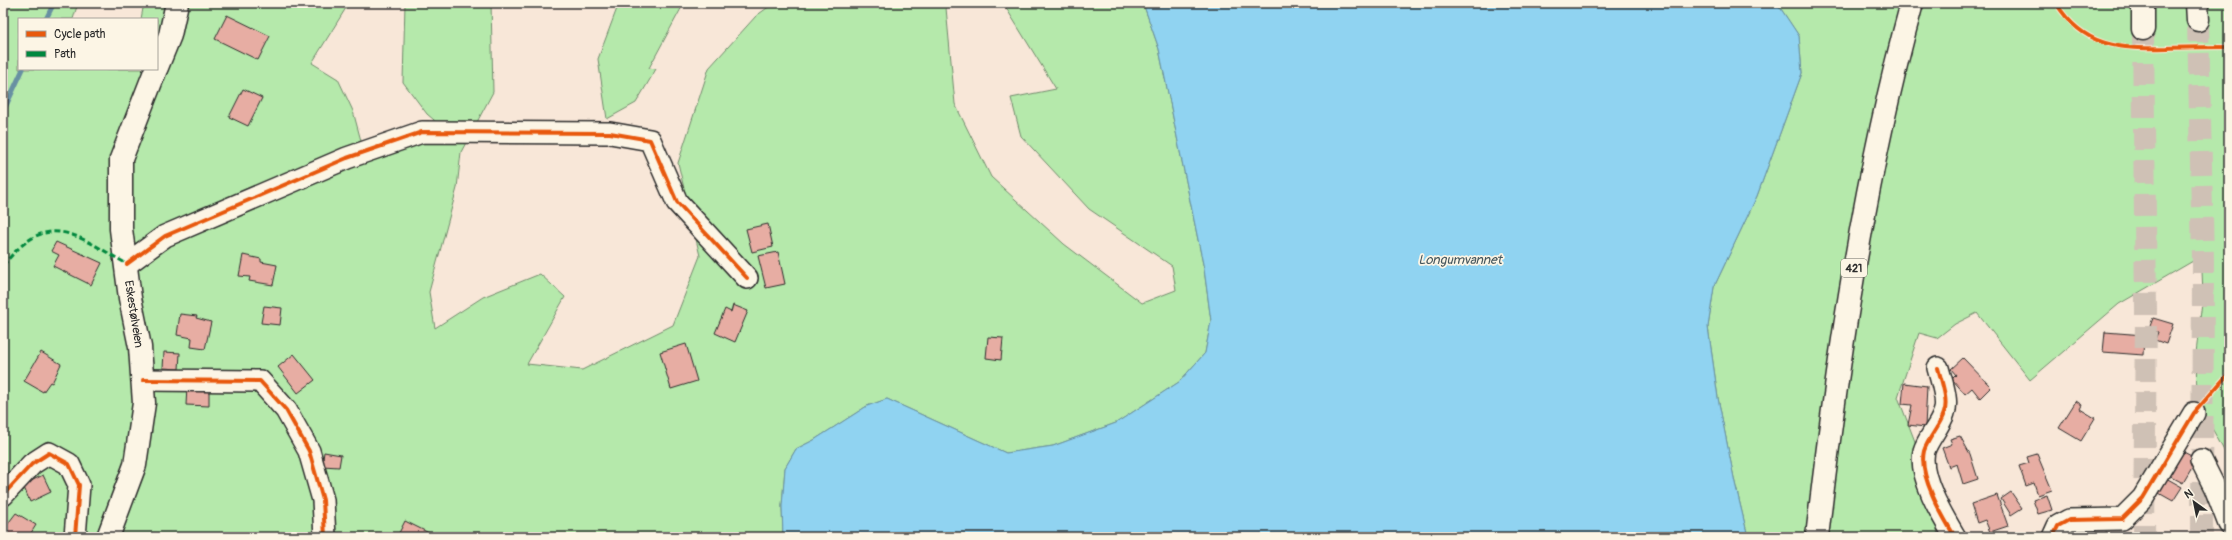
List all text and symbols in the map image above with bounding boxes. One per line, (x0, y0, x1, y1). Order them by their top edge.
legend (18, 18, 158, 70)
text: Cycle path (54, 27, 106, 42)
text: Path (54, 47, 76, 62)
water label: Longumvannet (1418, 252, 1504, 268)
road number: 421 (1841, 259, 1867, 277)
street label: Eskestølveien (121, 279, 146, 349)
north arrow (2174, 482, 2214, 522)
text: N (2182, 486, 2196, 502)

